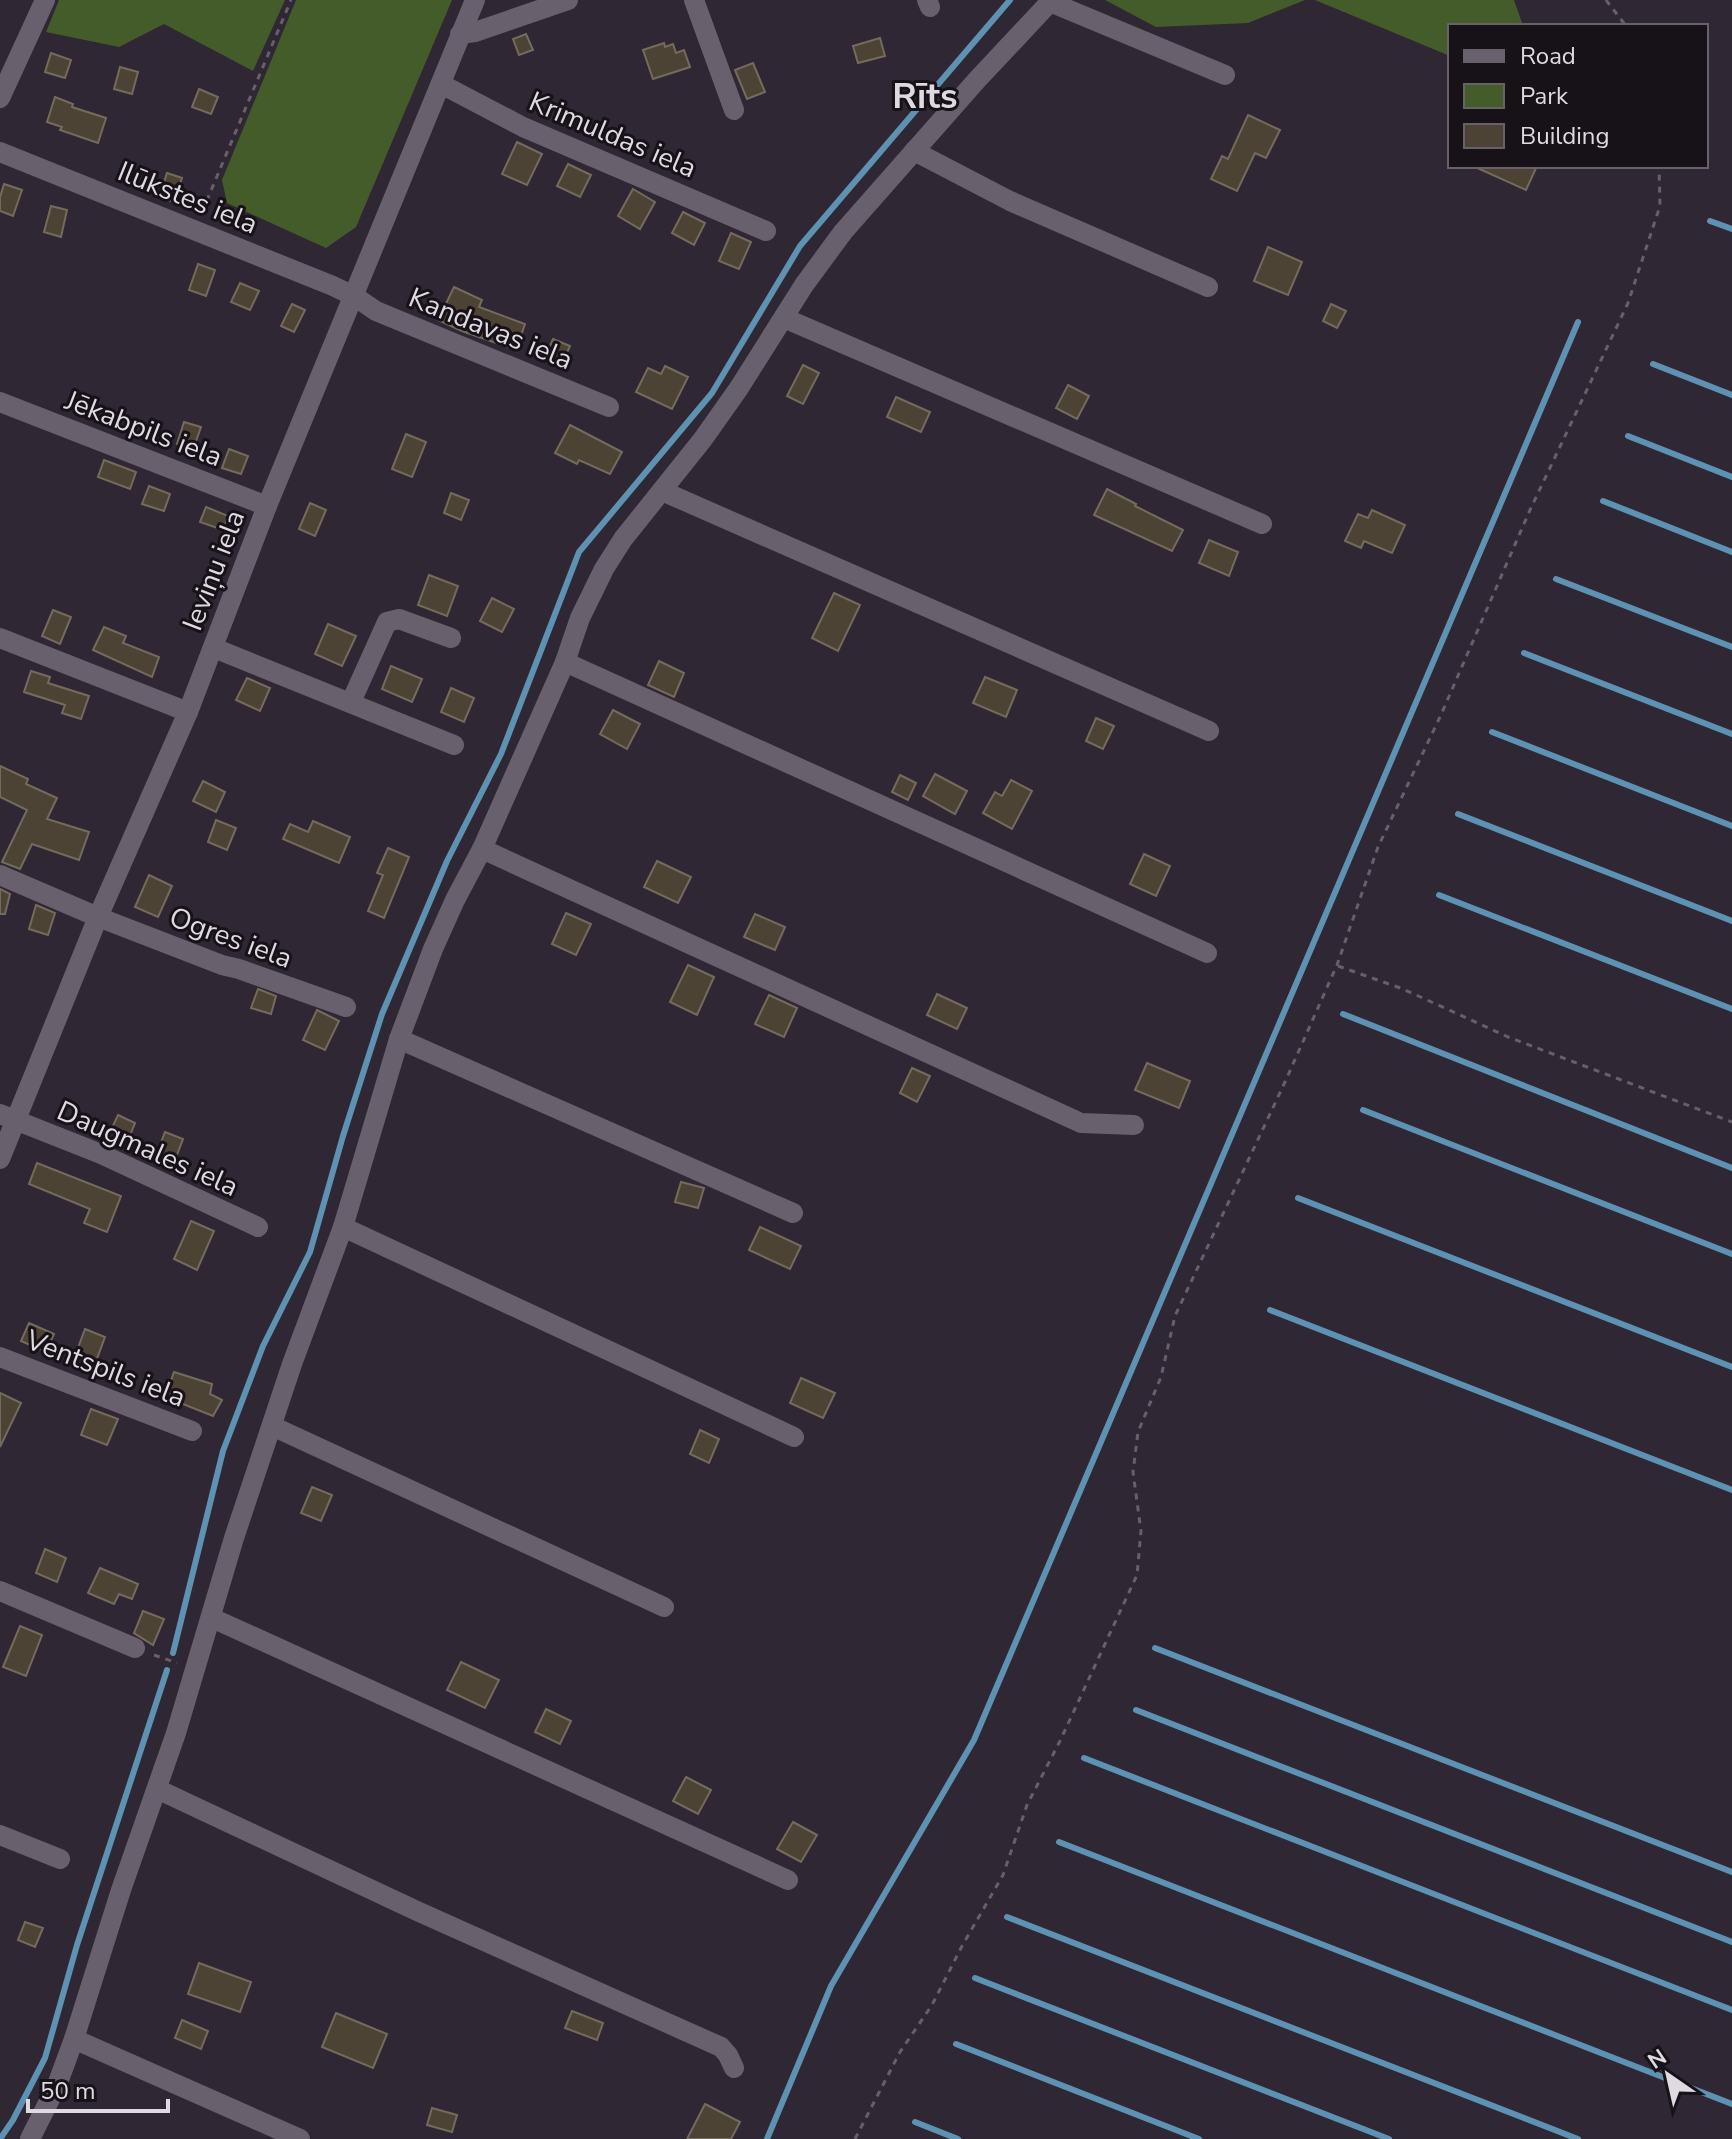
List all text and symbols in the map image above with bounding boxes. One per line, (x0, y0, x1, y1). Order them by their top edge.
legend (1448, 24, 1708, 168)
text: Road (1520, 40, 1576, 72)
district label: Rīts (892, 72, 958, 121)
text: Park (1520, 80, 1569, 112)
street label: Krimuldas iela (523, 83, 702, 187)
text: Building (1520, 120, 1610, 152)
street label: Ilūkstes iela (112, 153, 263, 243)
street label: Kandavas iela (403, 279, 578, 379)
street label: Jēkabpils iela (59, 381, 228, 476)
street label: Ieviņu iela (174, 505, 254, 636)
street label: Ogres iela (164, 898, 297, 978)
street label: Daugmales iela (51, 1092, 244, 1206)
street label: Ventspils iela (20, 1321, 191, 1417)
north arrow (1628, 2035, 1708, 2115)
text: N (1642, 2042, 1673, 2076)
scale bar (28, 2063, 168, 2113)
text: 50 m (40, 2075, 96, 2107)

